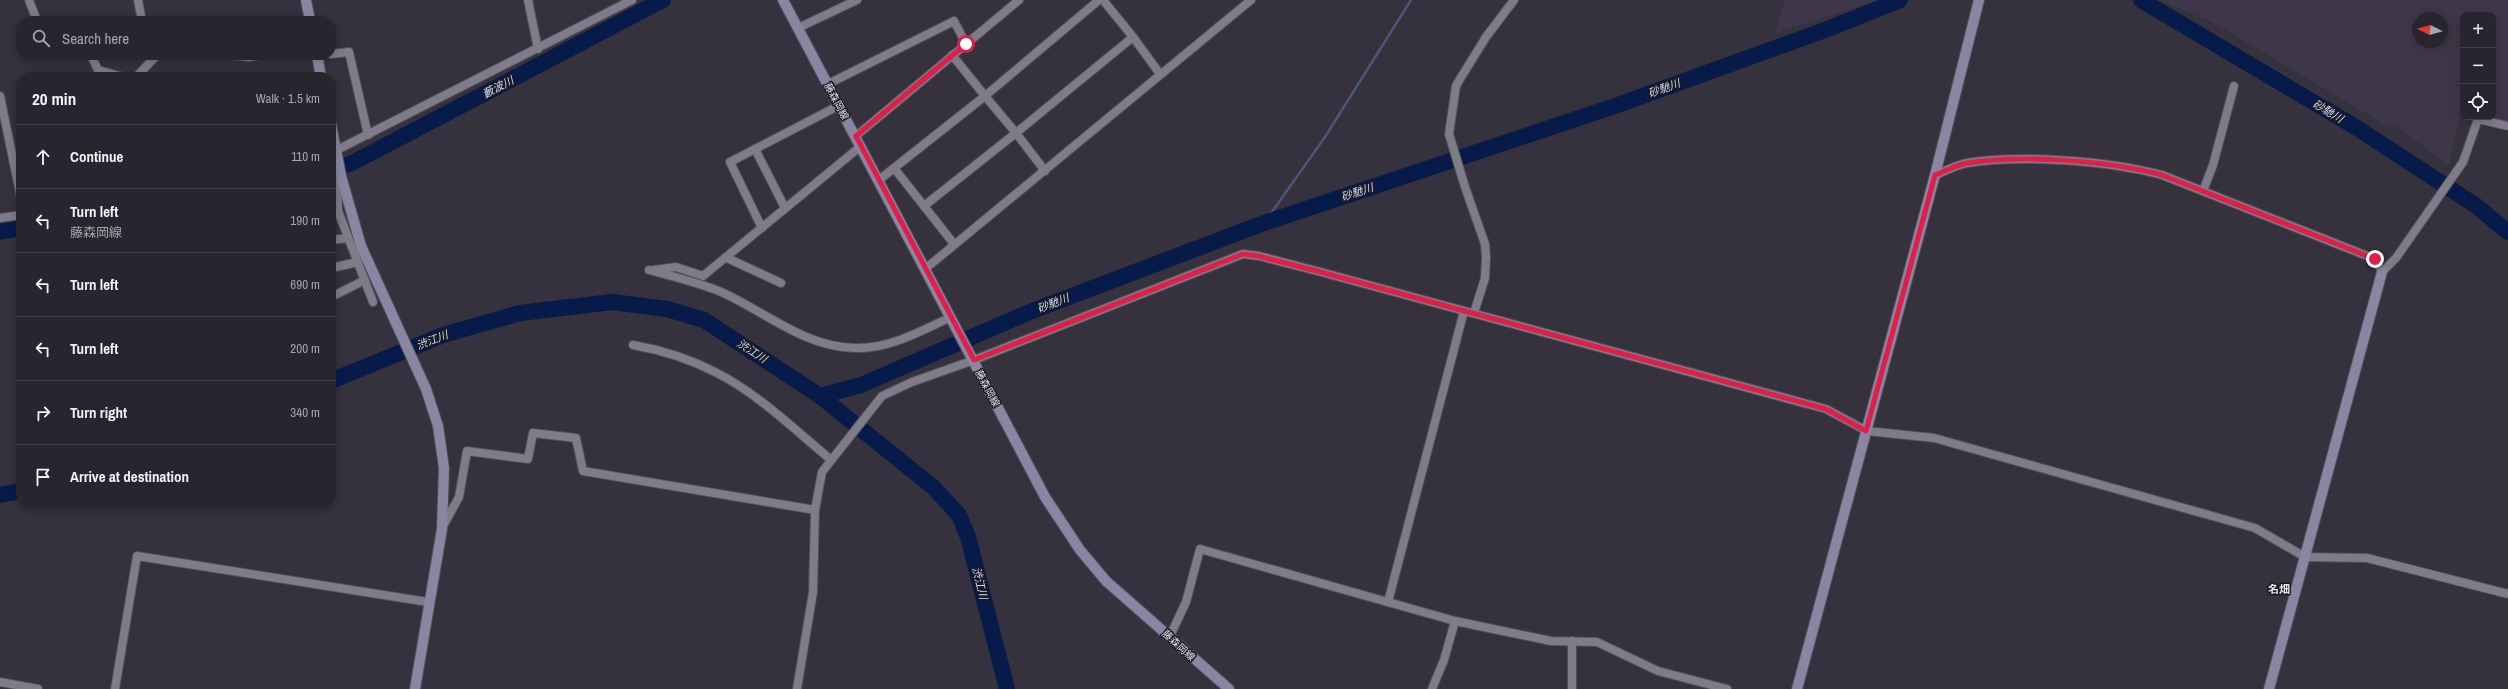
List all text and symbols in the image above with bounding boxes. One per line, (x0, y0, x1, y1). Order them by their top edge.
north arrow (2412, 12, 2448, 48)
map controls (2460, 12, 2496, 120)
button: + (2460, 12, 2496, 48)
search box (16, 16, 336, 60)
icon: search (30, 27, 52, 49)
text: Search here (62, 28, 129, 49)
route start (957, 35, 975, 53)
button: − (2460, 48, 2496, 84)
water label: 藪波川 (480, 73, 517, 101)
water label: 砂馳川 (1646, 75, 1683, 100)
street label: 藤森岡線 (821, 81, 852, 122)
button: locate (2460, 84, 2496, 120)
text: 20 min (32, 87, 76, 110)
text: Walk · 1.5 km (256, 90, 320, 107)
water label: 砂馳川 (2310, 97, 2347, 126)
icon: ahead (32, 146, 54, 168)
text: Continue (70, 146, 123, 167)
text: 110 m (291, 148, 320, 165)
water label: 砂馳川 (1339, 180, 1376, 204)
text: Turn left (70, 201, 118, 222)
icon: left (32, 210, 54, 232)
text: 190 m (290, 212, 320, 229)
text: 藤森岡線 (70, 224, 122, 241)
route end (2366, 250, 2384, 268)
icon: left (32, 274, 54, 296)
text: Turn left (70, 274, 118, 295)
text: 690 m (290, 276, 320, 293)
water label: 砂馳川 (1035, 290, 1072, 315)
water label: 渋江川 (414, 327, 451, 352)
water label: 渋江川 (734, 336, 770, 366)
icon: left (32, 338, 54, 360)
text: Turn left (70, 338, 118, 359)
text: 200 m (290, 340, 320, 357)
street label: 藤森岡線 (972, 368, 1003, 409)
icon: right (32, 402, 54, 424)
text: Turn right (70, 402, 127, 423)
text: 340 m (290, 404, 320, 421)
icon: arrive (32, 466, 54, 488)
text: Arrive at destination (70, 466, 189, 487)
water label: 渋江川 (969, 565, 991, 602)
district label: 名畑 (2268, 582, 2290, 596)
street label: 藤森岡線 (1159, 627, 1198, 664)

